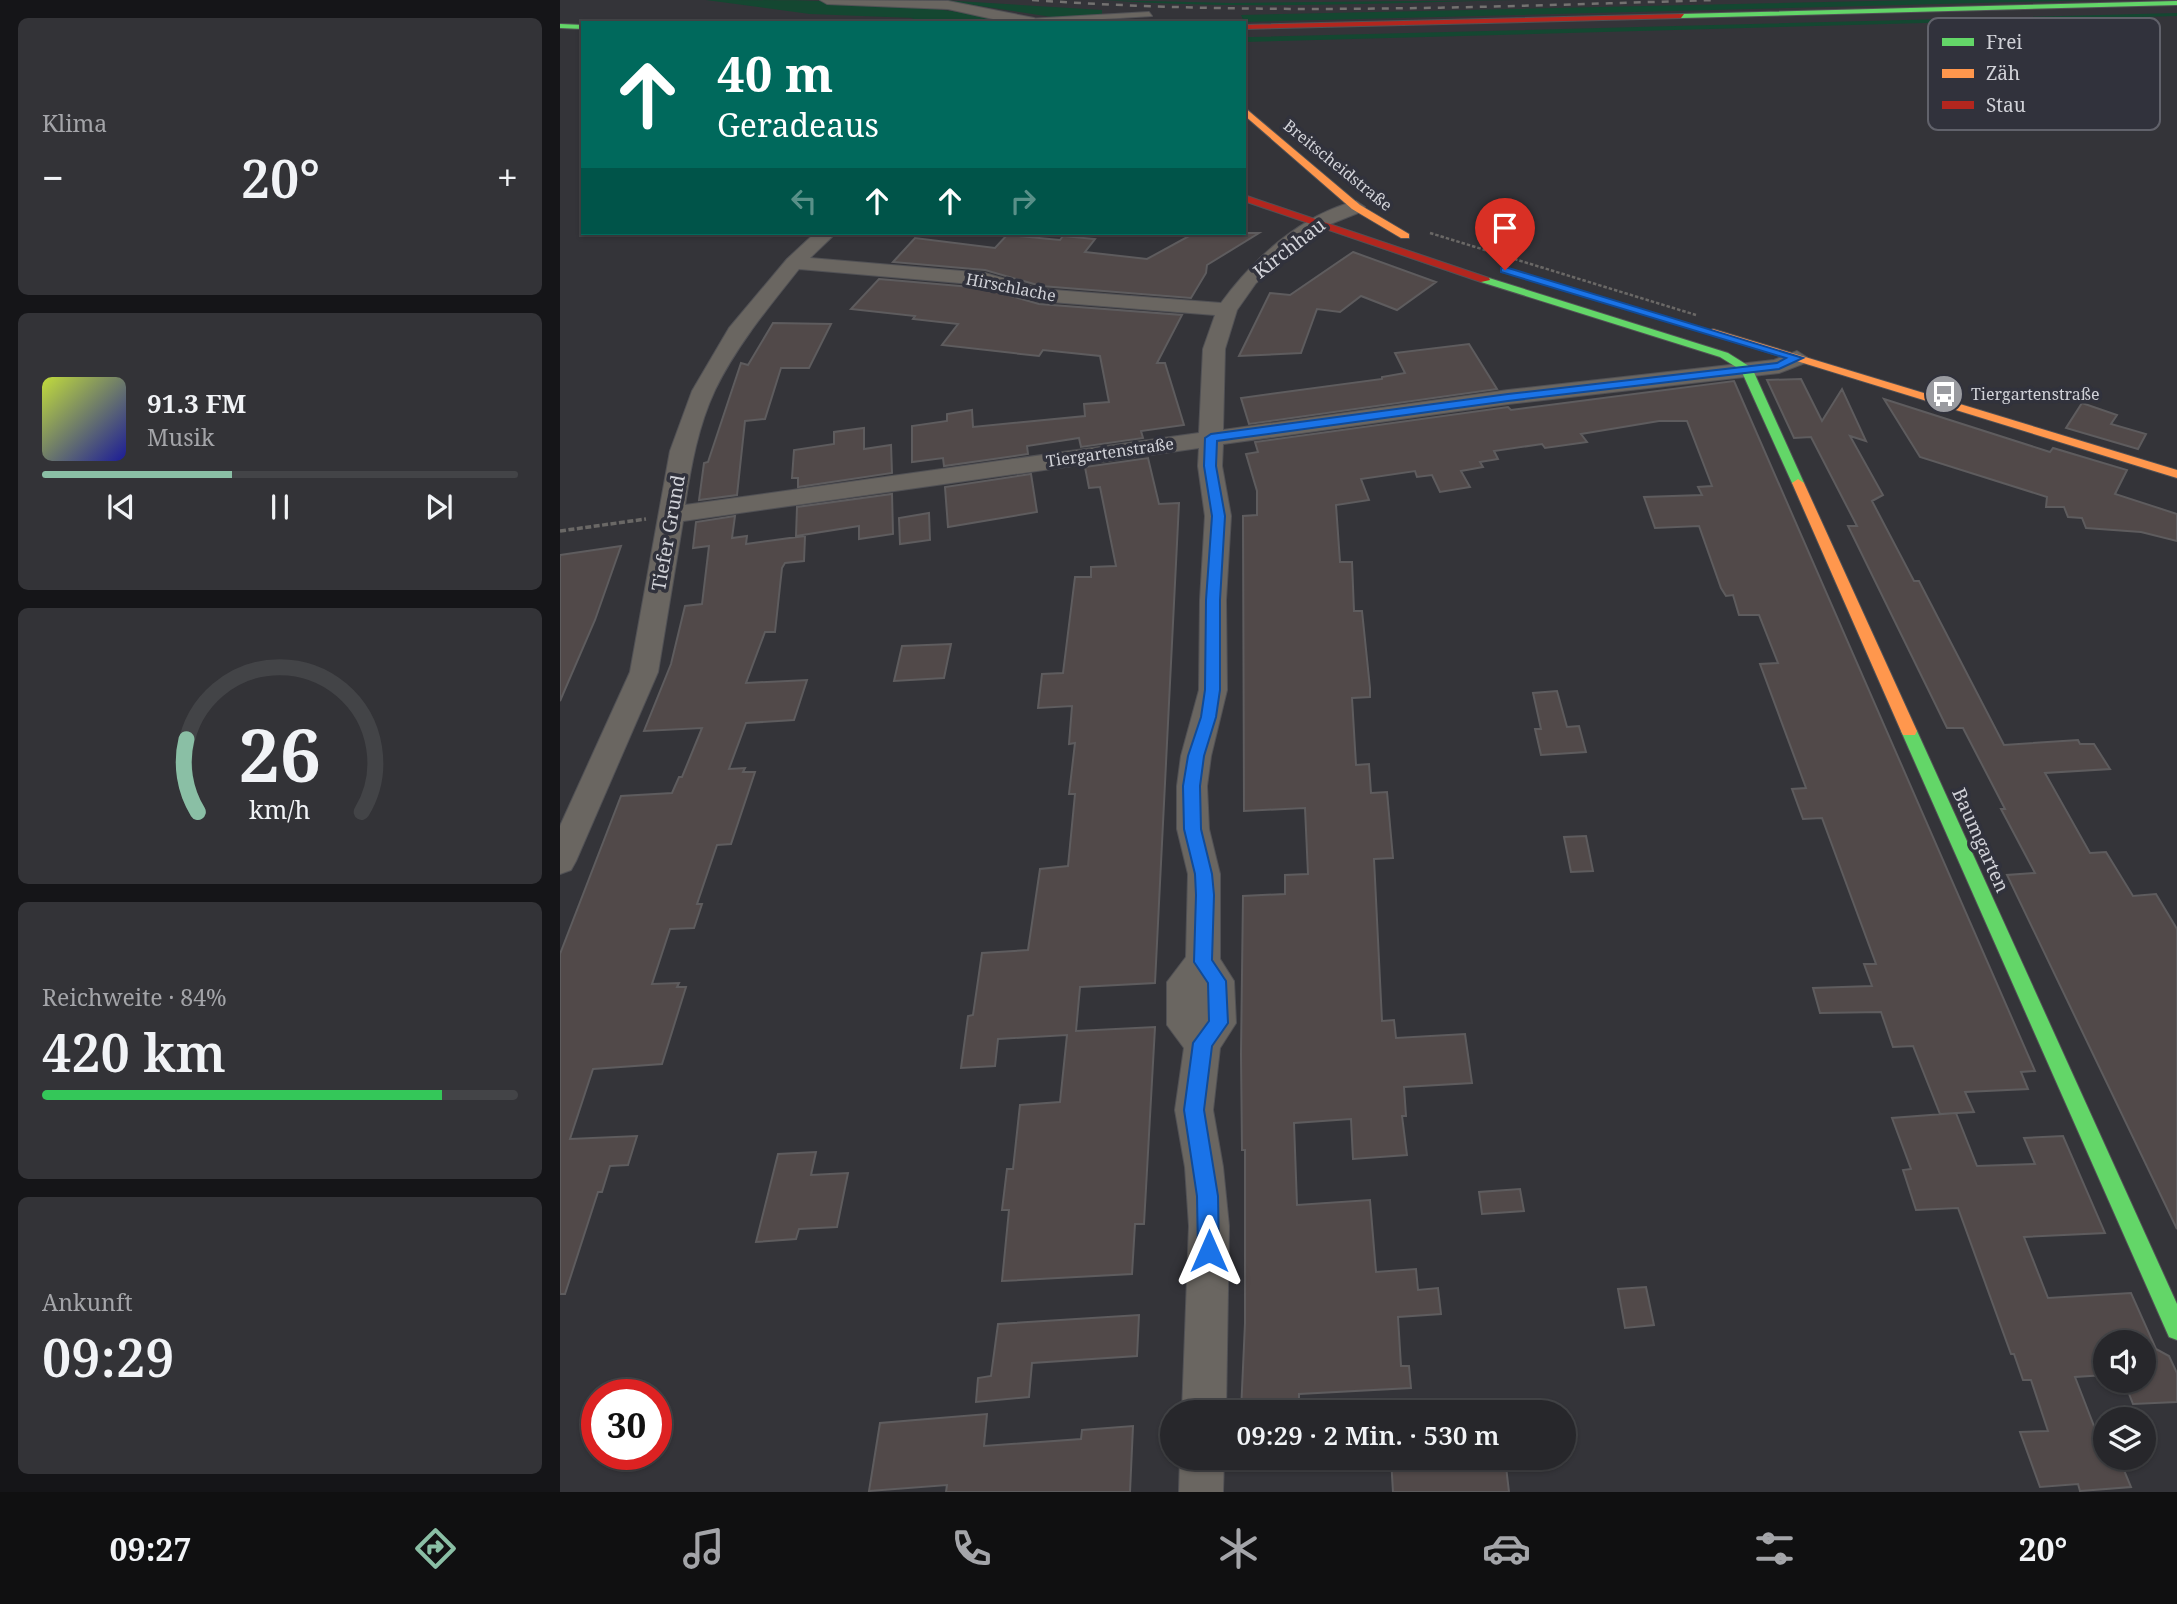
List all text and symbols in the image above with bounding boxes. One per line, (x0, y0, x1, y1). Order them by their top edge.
legend (1928, 18, 2160, 130)
text: Frei (1986, 29, 2022, 55)
text: 40 m (717, 40, 833, 106)
icon: ahead (602, 49, 693, 140)
text: Zäh (1986, 60, 2020, 86)
text: Stau (1986, 92, 2026, 118)
text: Geradeaus (717, 103, 879, 146)
text: Klima (42, 107, 107, 139)
street label: Breitscheidstraße (1279, 114, 1397, 216)
text: 20° (241, 142, 320, 213)
text: − (42, 151, 64, 203)
text: + (497, 151, 518, 203)
icon: left (785, 182, 823, 220)
icon: ahead (858, 182, 896, 220)
icon: ahead (931, 182, 969, 220)
icon: right (1004, 182, 1042, 220)
pin (1475, 198, 1535, 270)
icon: arrive (1486, 209, 1524, 247)
street label: Kirchhau (1248, 212, 1330, 284)
street label: Hirschlache (964, 268, 1058, 306)
bus stop icon: Tiergartenstraße (1923, 373, 1965, 415)
place label: Tiergartenstraße (1971, 383, 2100, 405)
text: 91.3 FM (147, 385, 246, 421)
text: Musik (147, 421, 214, 453)
street label: Tiergartenstraße (1045, 432, 1175, 472)
street label: Tiefer Grund (645, 473, 691, 593)
icon: previous (102, 488, 140, 526)
icon: pause (261, 488, 299, 526)
icon: next (420, 488, 458, 526)
text: 26 (239, 704, 321, 803)
street label: Baumgarten (1946, 783, 2016, 897)
text: km/h (249, 792, 311, 826)
text: Reichweite · 84% (42, 981, 227, 1013)
text: 420 km (42, 1016, 226, 1087)
position arrow (1172, 1214, 1246, 1288)
text: Ankunft (42, 1286, 133, 1318)
text: 09:29 (42, 1321, 175, 1392)
map controls (2093, 1330, 2156, 1470)
button: sound (2093, 1330, 2156, 1393)
speed limit sign: 30 (581, 1379, 672, 1470)
button: layers (2093, 1407, 2156, 1470)
text: 09:29 · 2 Min. · 530 m (1237, 1417, 1499, 1453)
icon: directions (411, 1524, 460, 1573)
icon: music (679, 1524, 728, 1573)
icon: phone (947, 1524, 996, 1573)
icon: climate (1214, 1524, 1263, 1573)
icon: car (1482, 1524, 1531, 1573)
icon: filters (1750, 1524, 1799, 1573)
text: 09:27 (109, 1527, 192, 1570)
text: 20° (2018, 1527, 2067, 1570)

